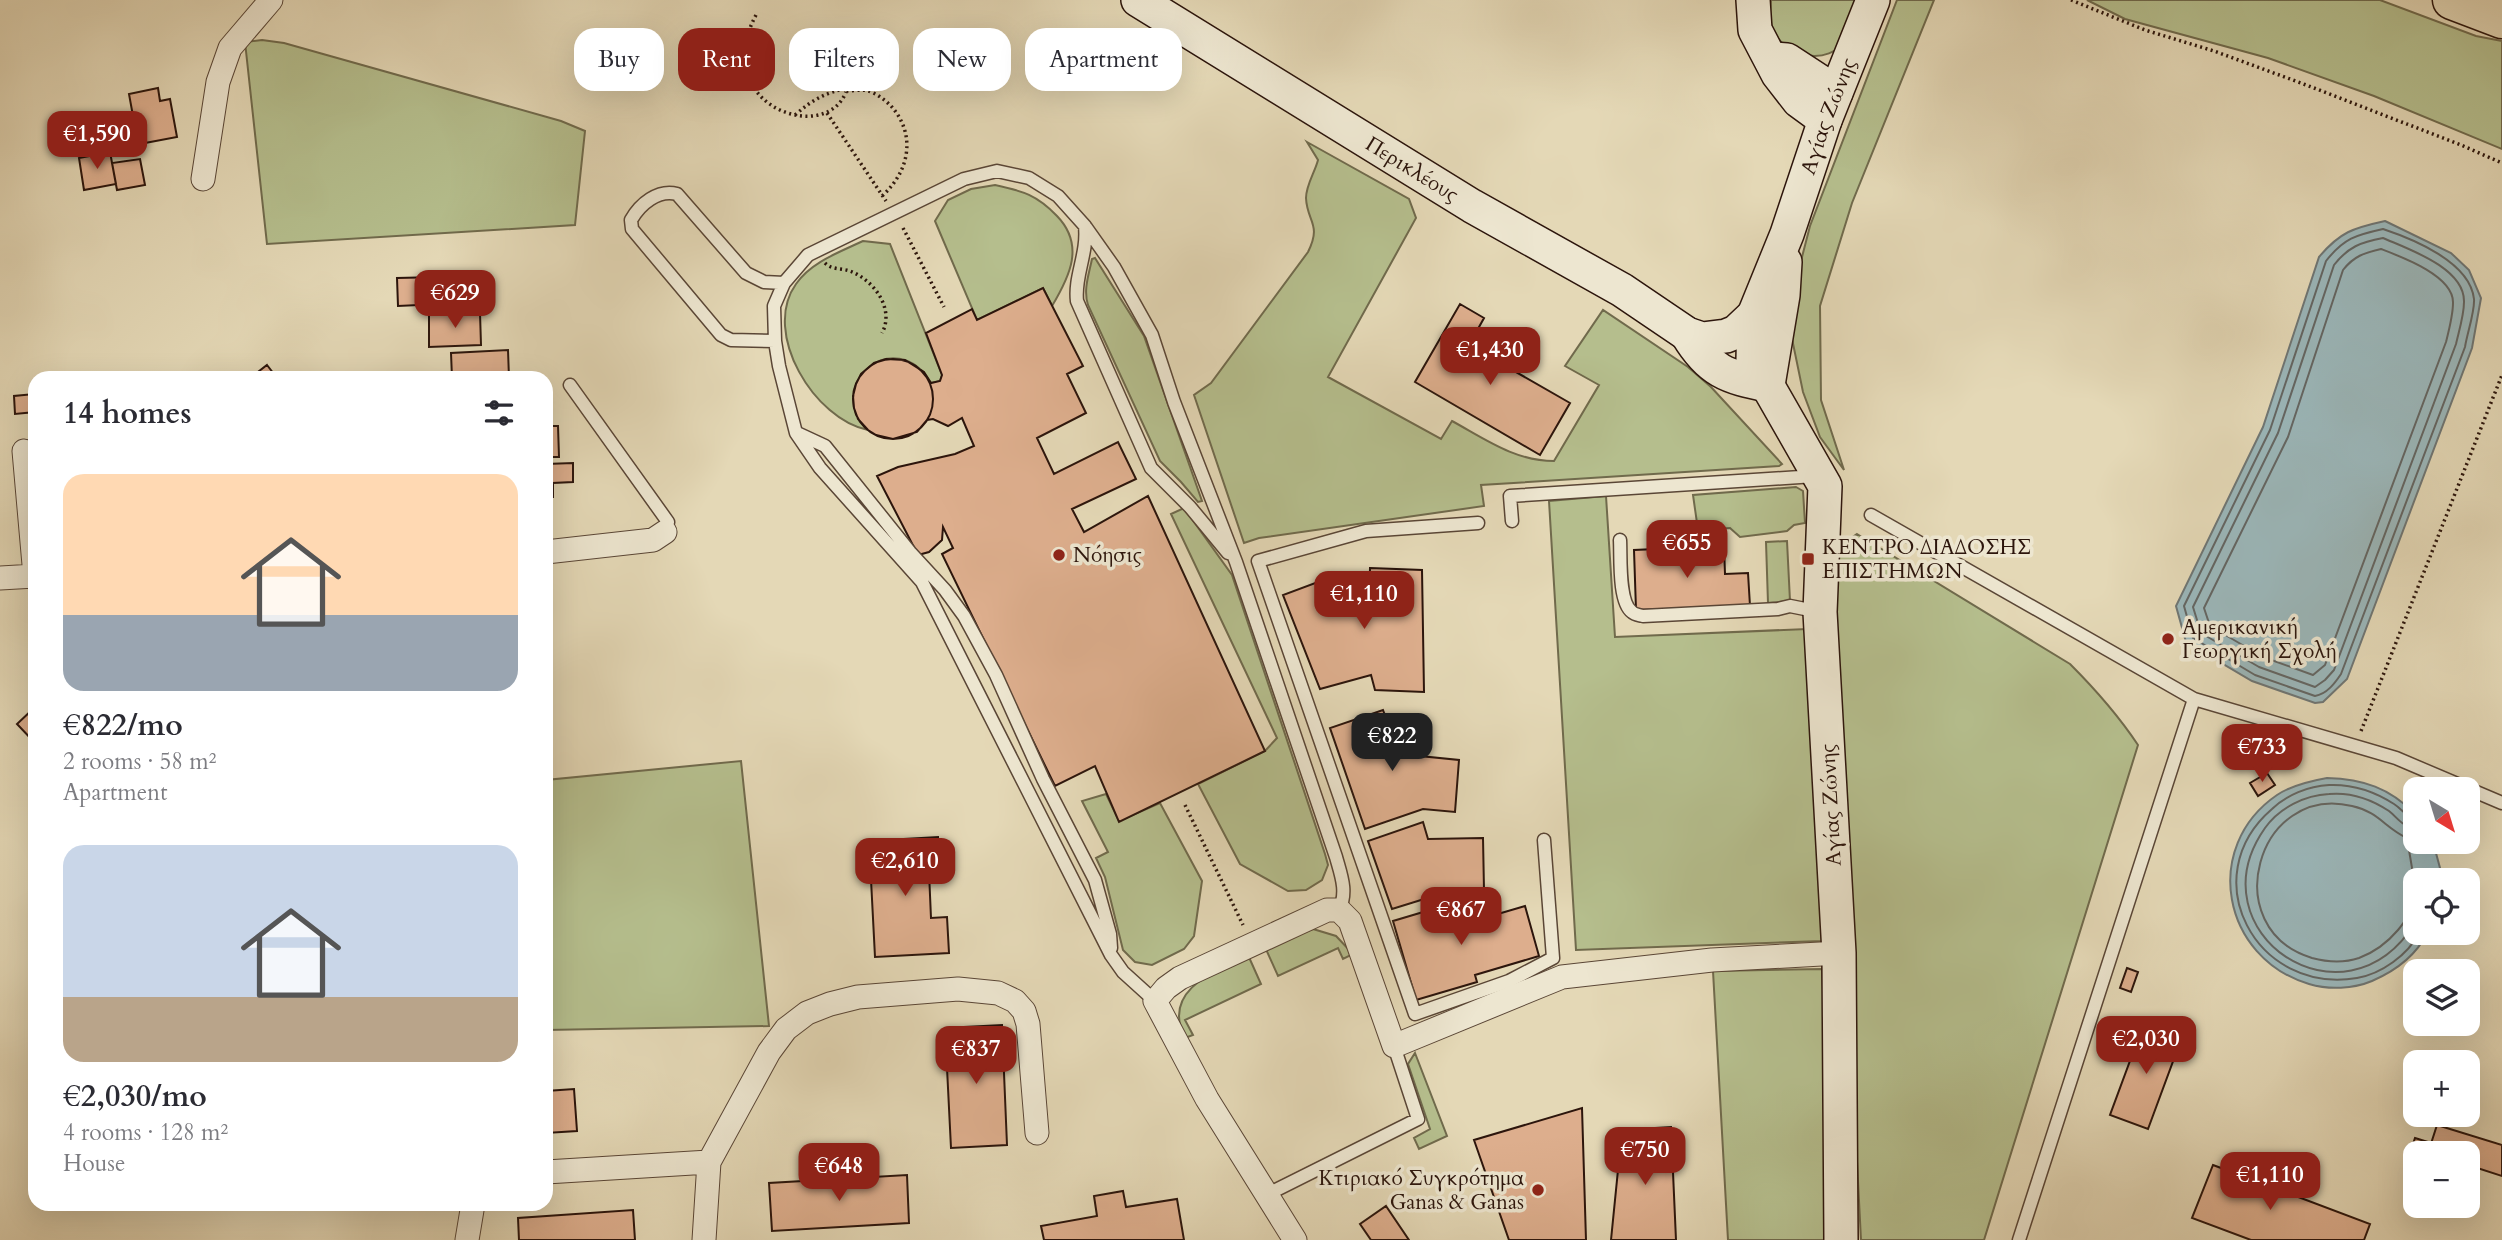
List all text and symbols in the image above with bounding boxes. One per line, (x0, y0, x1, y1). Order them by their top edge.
chip: Buy (574, 28, 664, 91)
chip: Rent (678, 28, 775, 91)
chip: Filters (789, 28, 899, 91)
chip: New (913, 28, 1011, 91)
chip: Apartment (1025, 28, 1182, 91)
street label: Αγίας Ζώνης (1793, 53, 1863, 178)
pin: €1,590 (40, 111, 154, 171)
text: €1,590 (63, 118, 131, 149)
street label: Περικλέους (1360, 129, 1464, 209)
pin: €629 (414, 270, 496, 330)
text: €629 (430, 277, 480, 308)
pin: €1,430 (1433, 328, 1547, 387)
text: €1,430 (1456, 334, 1524, 365)
text: 14 homes (63, 393, 192, 434)
icon: filters (480, 394, 518, 432)
icon: home (228, 519, 354, 645)
pin: €655 (1646, 520, 1728, 580)
text: €655 (1662, 527, 1712, 558)
place label: ΚΕΝΤΡΟ ΔΙΑΔΟΣΗΣ ΕΠΙΣΤΗΜΩΝ (1822, 533, 2031, 586)
place label: Νόησις (1073, 541, 1142, 570)
marker: Νόησις (1051, 547, 1067, 563)
marker: ΚΕΝΤΡΟ ΔΙΑΔΟΣΗΣ ΕΠΙΣΤΗΜΩΝ (1800, 551, 1816, 567)
pin: €1,110 (1307, 572, 1421, 631)
text: €1,110 (1330, 578, 1398, 609)
place label: Αμερικανική Γεωργική Σχολή (2182, 613, 2337, 666)
marker: Αμερικανική Γεωργική Σχολή (2160, 631, 2176, 647)
text: €822/mo (63, 705, 183, 746)
pin: €822 (1351, 714, 1433, 773)
text: €822 (1367, 720, 1417, 751)
pin: €733 (2221, 724, 2303, 784)
text: €733 (2237, 731, 2287, 762)
street label: Αγίας Ζώνης (1813, 743, 1849, 867)
text: 2 rooms · 58 m² (63, 746, 216, 777)
text: Apartment (63, 777, 167, 808)
north arrow (2403, 777, 2480, 854)
map controls (2403, 777, 2480, 1218)
pin: €2,610 (848, 838, 962, 898)
text: €2,610 (871, 845, 939, 876)
button: locate (2403, 868, 2480, 945)
pin: €867 (1420, 888, 1502, 947)
icon: home (228, 890, 354, 1016)
text: €867 (1436, 894, 1486, 925)
button: layers (2403, 959, 2480, 1036)
pin: €2,030 (2089, 1016, 2203, 1076)
text: €2,030 (2112, 1023, 2180, 1054)
pin: €837 (935, 1026, 1017, 1086)
text: €837 (951, 1033, 1001, 1064)
button: + (2403, 1050, 2480, 1127)
text: €2,030/mo (63, 1076, 207, 1117)
text: 4 rooms · 128 m² (63, 1117, 228, 1148)
pin: €750 (1604, 1128, 1686, 1187)
text: €750 (1620, 1134, 1670, 1165)
button: − (2403, 1141, 2480, 1218)
pin: €648 (798, 1144, 880, 1203)
text: House (63, 1148, 125, 1179)
text: €648 (814, 1150, 864, 1181)
pin: €1,110 (2213, 1152, 2327, 1212)
text: €1,110 (2236, 1159, 2304, 1190)
place label: Κτιριακό Συγκρότημα Ganas & Ganas (1318, 1164, 1524, 1217)
marker: Κτιριακό Συγκρότημα Ganas & Ganas (1530, 1182, 1546, 1198)

